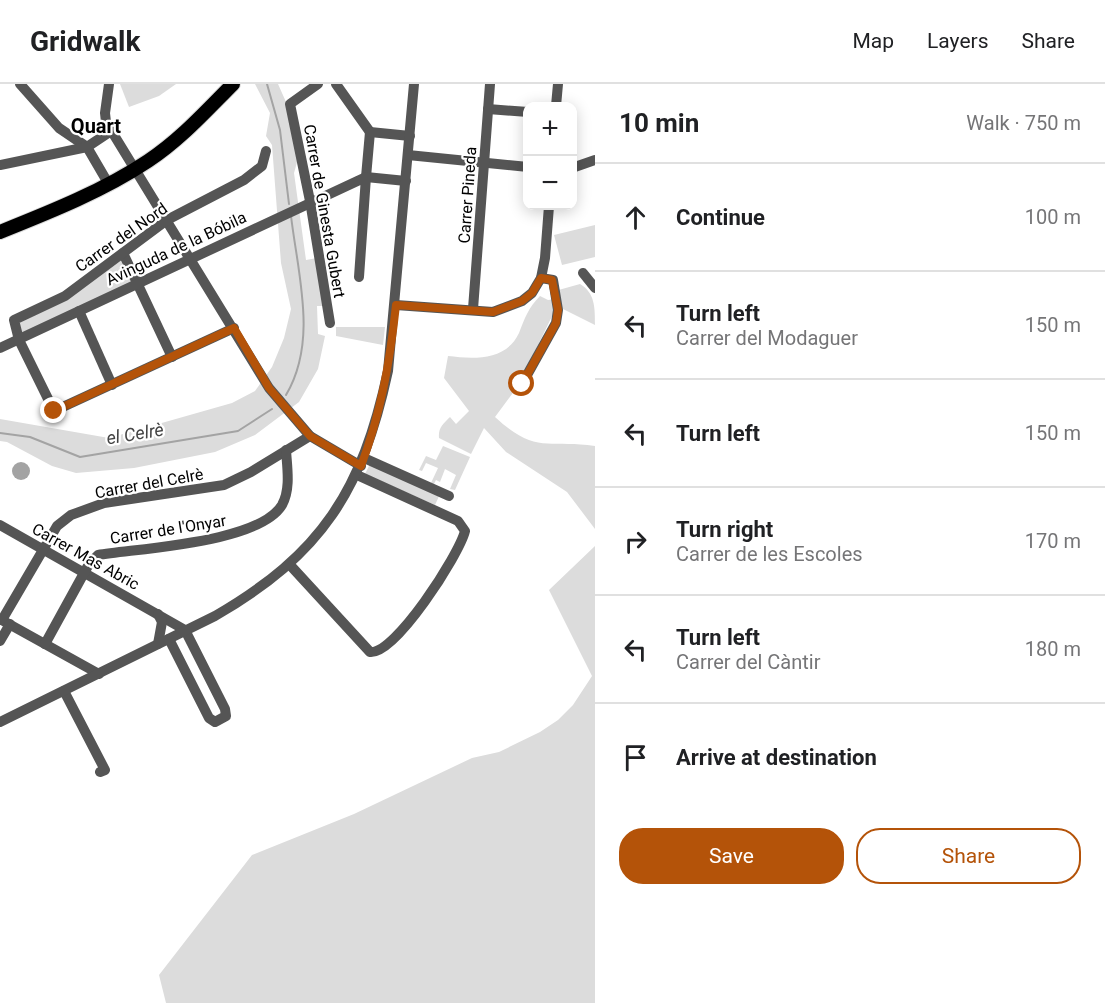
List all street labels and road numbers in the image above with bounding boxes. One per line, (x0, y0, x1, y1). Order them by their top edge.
street label: Carrer de Ginesta Gubert (300, 123, 349, 299)
street label: Carrer Pineda (455, 146, 480, 244)
street label: Carrer del Nord (72, 199, 171, 276)
street label: Avinguda de la Bóbila (103, 208, 249, 289)
street label: Carrer del Celrè (93, 465, 205, 502)
street label: Carrer de l'Onyar (109, 511, 228, 548)
street label: Carrer Mas Abric (29, 519, 143, 594)

